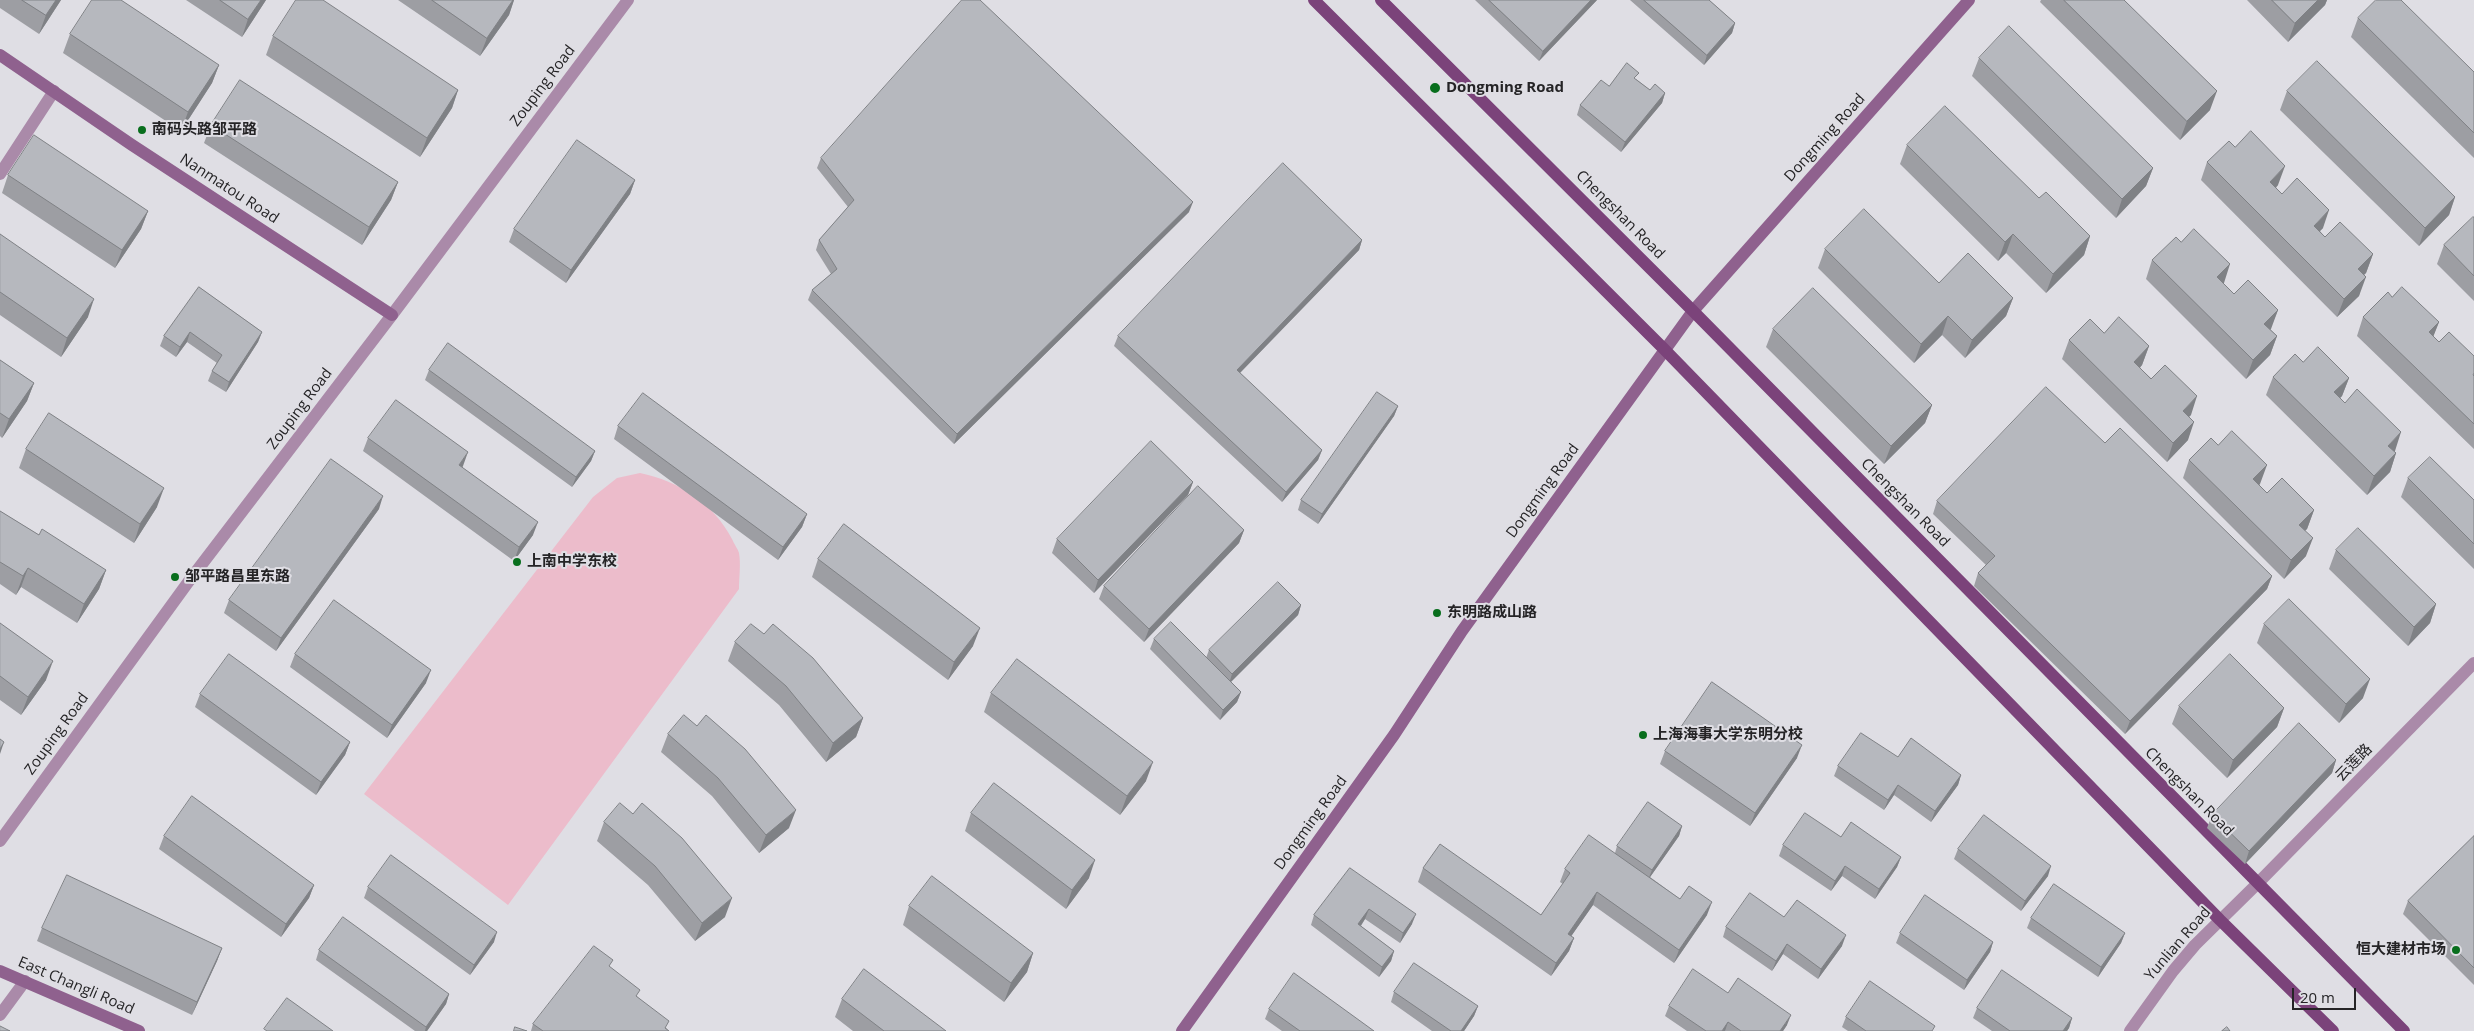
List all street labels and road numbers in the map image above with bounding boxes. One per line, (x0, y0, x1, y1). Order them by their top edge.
street label: Zouping Road (507, 42, 579, 130)
street label: Dongming Road (1781, 90, 1869, 186)
street label: Nanmatou Road (176, 150, 282, 228)
street label: Chengshan Road (1572, 167, 1668, 263)
street label: Zouping Road (264, 365, 336, 453)
street label: Dongming Road (1503, 440, 1583, 542)
street label: Chengshan Road (1857, 455, 1953, 551)
street label: Zouping Road (21, 690, 93, 778)
street label: 云莲路 (2332, 741, 2376, 785)
street label: Chengshan Road (2141, 744, 2237, 840)
street label: Dongming Road (1271, 772, 1351, 874)
street label: Yunlian Road (2141, 904, 2215, 984)
street label: East Changli Road (15, 953, 137, 1019)

